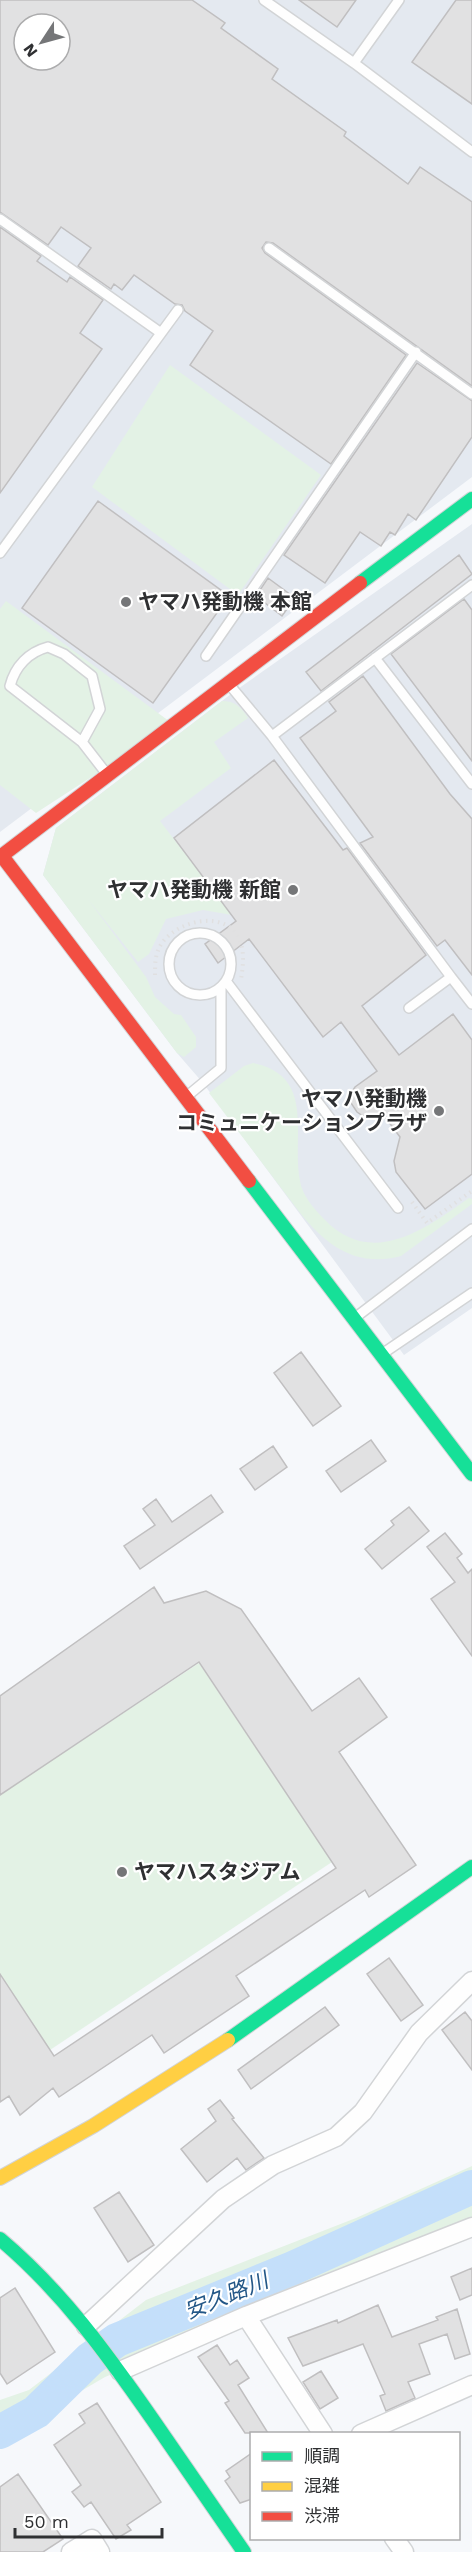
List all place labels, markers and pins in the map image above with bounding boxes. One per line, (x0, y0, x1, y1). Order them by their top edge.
place label: ヤマハ発動機 本館 (138, 589, 312, 614)
marker: ヤマハ発動機 本館 (119, 595, 133, 609)
place label: ヤマハ発動機 新館 (107, 877, 281, 902)
marker: ヤマハ発動機 新館 (286, 883, 300, 897)
place label: ヤマハ発動機 コミュニケーションプラザ (176, 1086, 427, 1135)
marker: ヤマハ発動機 コミュニケーションプラザ (432, 1104, 446, 1118)
place label: ヤマハスタジアム (134, 1859, 301, 1884)
marker: ヤマハスタジアム (115, 1865, 129, 1879)

